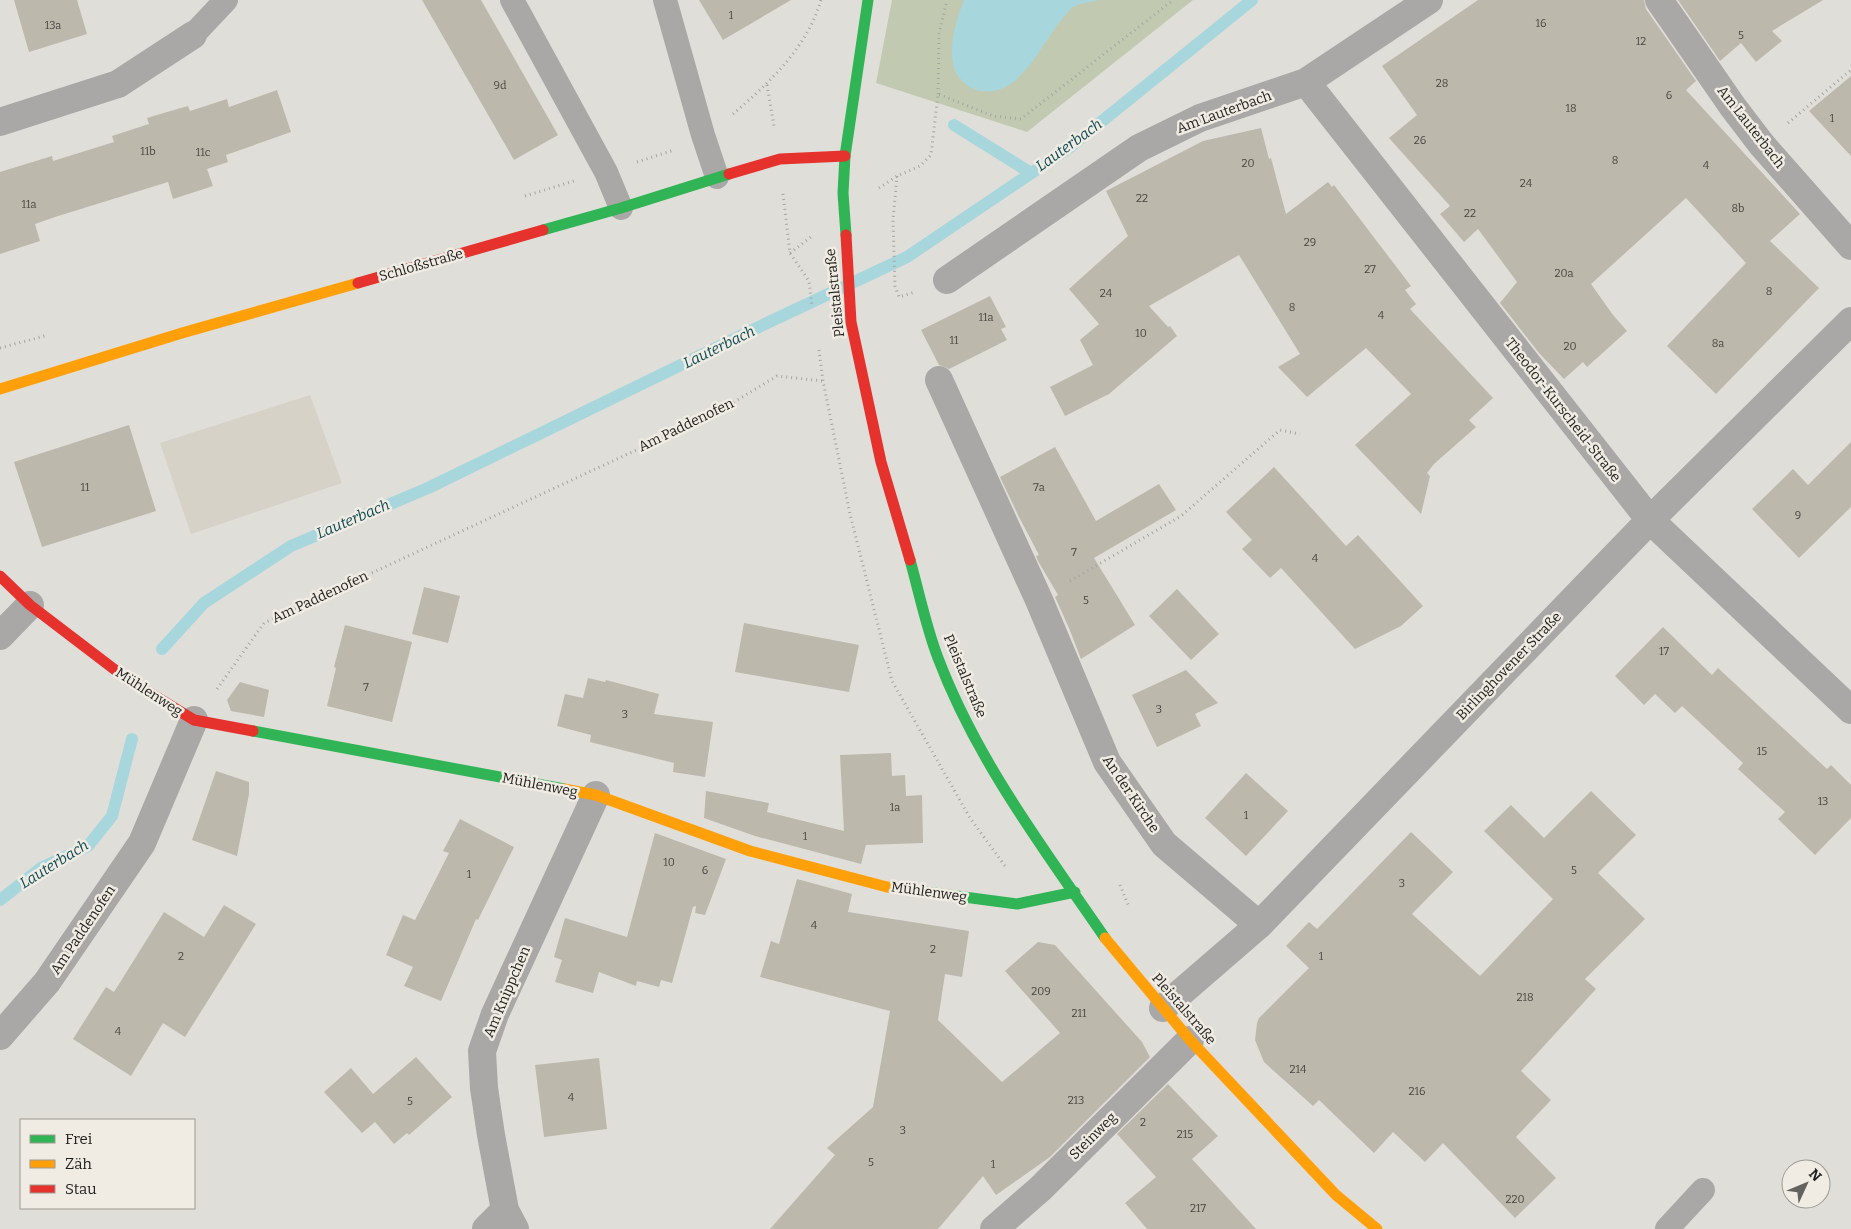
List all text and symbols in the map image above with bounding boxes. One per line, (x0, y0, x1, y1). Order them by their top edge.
house number: 1 (729, 9, 734, 22)
house number: 16 (1536, 17, 1546, 30)
house number: 13a (45, 19, 61, 32)
house number: 5 (1738, 29, 1744, 42)
house number: 12 (1636, 35, 1646, 48)
house number: 28 (1436, 77, 1448, 90)
house number: 9d (494, 79, 507, 92)
street label: Am Lauterbach (1714, 83, 1789, 172)
street label: Am Lauterbach (1174, 87, 1274, 137)
house number: 6 (1666, 89, 1672, 102)
house number: 18 (1565, 102, 1577, 115)
house number: 1 (1830, 112, 1835, 125)
water label: Lauterbach (1032, 115, 1106, 175)
house number: 26 (1414, 134, 1426, 147)
house number: 11b (140, 145, 156, 158)
house number: 11c (196, 146, 211, 159)
house number: 8 (1612, 154, 1618, 167)
house number: 20 (1241, 157, 1255, 170)
house number: 4 (1703, 159, 1710, 172)
house number: 24 (1520, 177, 1533, 190)
house number: 22 (1136, 192, 1148, 205)
house number: 11a (22, 198, 36, 211)
house number: 8b (1732, 202, 1744, 215)
house number: 22 (1464, 207, 1476, 220)
house number: 29 (1304, 236, 1316, 249)
street label: Schloßstraße (377, 245, 465, 285)
street label: Pleistalstraße (822, 248, 848, 338)
house number: 27 (1364, 263, 1376, 276)
house number: 20a (1554, 267, 1574, 280)
house number: 8 (1766, 285, 1772, 298)
house number: 24 (1100, 287, 1113, 300)
house number: 8 (1289, 301, 1295, 314)
house number: 4 (1378, 309, 1385, 322)
house number: 11a (979, 311, 993, 324)
water label: Lauterbach (680, 322, 758, 372)
house number: 10 (1135, 327, 1147, 340)
house number: 11 (950, 334, 959, 347)
street label: Theodor-Kurscheid-Straße (1502, 335, 1624, 485)
house number: 8a (1712, 337, 1724, 350)
house number: 20 (1563, 340, 1577, 353)
street label: Am Paddenofen (636, 395, 737, 455)
house number: 11 (81, 481, 90, 494)
house number: 7a (1033, 481, 1045, 494)
water label: Lauterbach (314, 496, 392, 542)
house number: 9 (1795, 509, 1801, 522)
house number: 7 (1071, 546, 1077, 559)
house number: 4 (1312, 552, 1319, 565)
street label: Am Paddenofen (269, 567, 371, 627)
house number: 5 (1083, 594, 1089, 607)
street label: Birlinghovener Straße (1453, 608, 1565, 724)
street label: Pleistalstraße (940, 632, 990, 720)
house number: 17 (1659, 645, 1669, 658)
street label: Mühlenweg (112, 664, 186, 720)
house number: 7 (363, 681, 369, 694)
house number: 3 (1156, 703, 1162, 716)
house number: 3 (622, 708, 628, 721)
house number: 15 (1757, 745, 1767, 758)
street label: An der Kirche (1099, 752, 1163, 836)
street label: Mühlenweg (501, 769, 579, 801)
house number: 13 (1818, 795, 1828, 808)
house number: 1a (890, 801, 900, 814)
house number: 1 (1244, 809, 1249, 822)
house number: 1 (803, 830, 808, 843)
water label: Lauterbach (16, 836, 92, 892)
house number: 10 (663, 856, 675, 869)
house number: 6 (702, 864, 708, 877)
house number: 5 (1571, 864, 1577, 877)
house number: 1 (467, 868, 472, 881)
house number: 3 (1399, 877, 1405, 890)
street label: Mühlenweg (890, 878, 968, 906)
street label: Am Paddenofen (47, 882, 119, 978)
house number: 4 (811, 919, 818, 932)
house number: 2 (930, 943, 936, 956)
street label: Am Knippchen (480, 944, 534, 1040)
house number: 2 (178, 950, 184, 963)
house number: 1 (1319, 950, 1324, 963)
street label: Pleistalstraße (1148, 970, 1220, 1048)
house number: 209 (1031, 985, 1051, 998)
house number: 218 (1516, 991, 1534, 1004)
house number: 211 (1072, 1007, 1087, 1020)
house number: 4 (115, 1025, 122, 1038)
house number: 214 (1290, 1063, 1307, 1076)
house number: 216 (1409, 1085, 1425, 1098)
house number: 4 (568, 1091, 575, 1104)
house number: 213 (1068, 1094, 1084, 1107)
house number: 5 (407, 1095, 413, 1108)
street label: Steinweg (1066, 1109, 1120, 1163)
house number: 2 (1140, 1116, 1146, 1129)
legend (20, 1119, 195, 1209)
house number: 3 (900, 1124, 906, 1137)
house number: 215 (1177, 1128, 1193, 1141)
text: Frei (65, 1130, 93, 1148)
text: Zäh (65, 1155, 92, 1173)
house number: 5 (868, 1156, 874, 1169)
house number: 1 (991, 1158, 996, 1171)
north arrow (1781, 1159, 1831, 1209)
text: N (1805, 1166, 1825, 1185)
text: Stau (65, 1180, 97, 1198)
house number: 220 (1505, 1193, 1525, 1206)
house number: 217 (1190, 1202, 1206, 1215)

